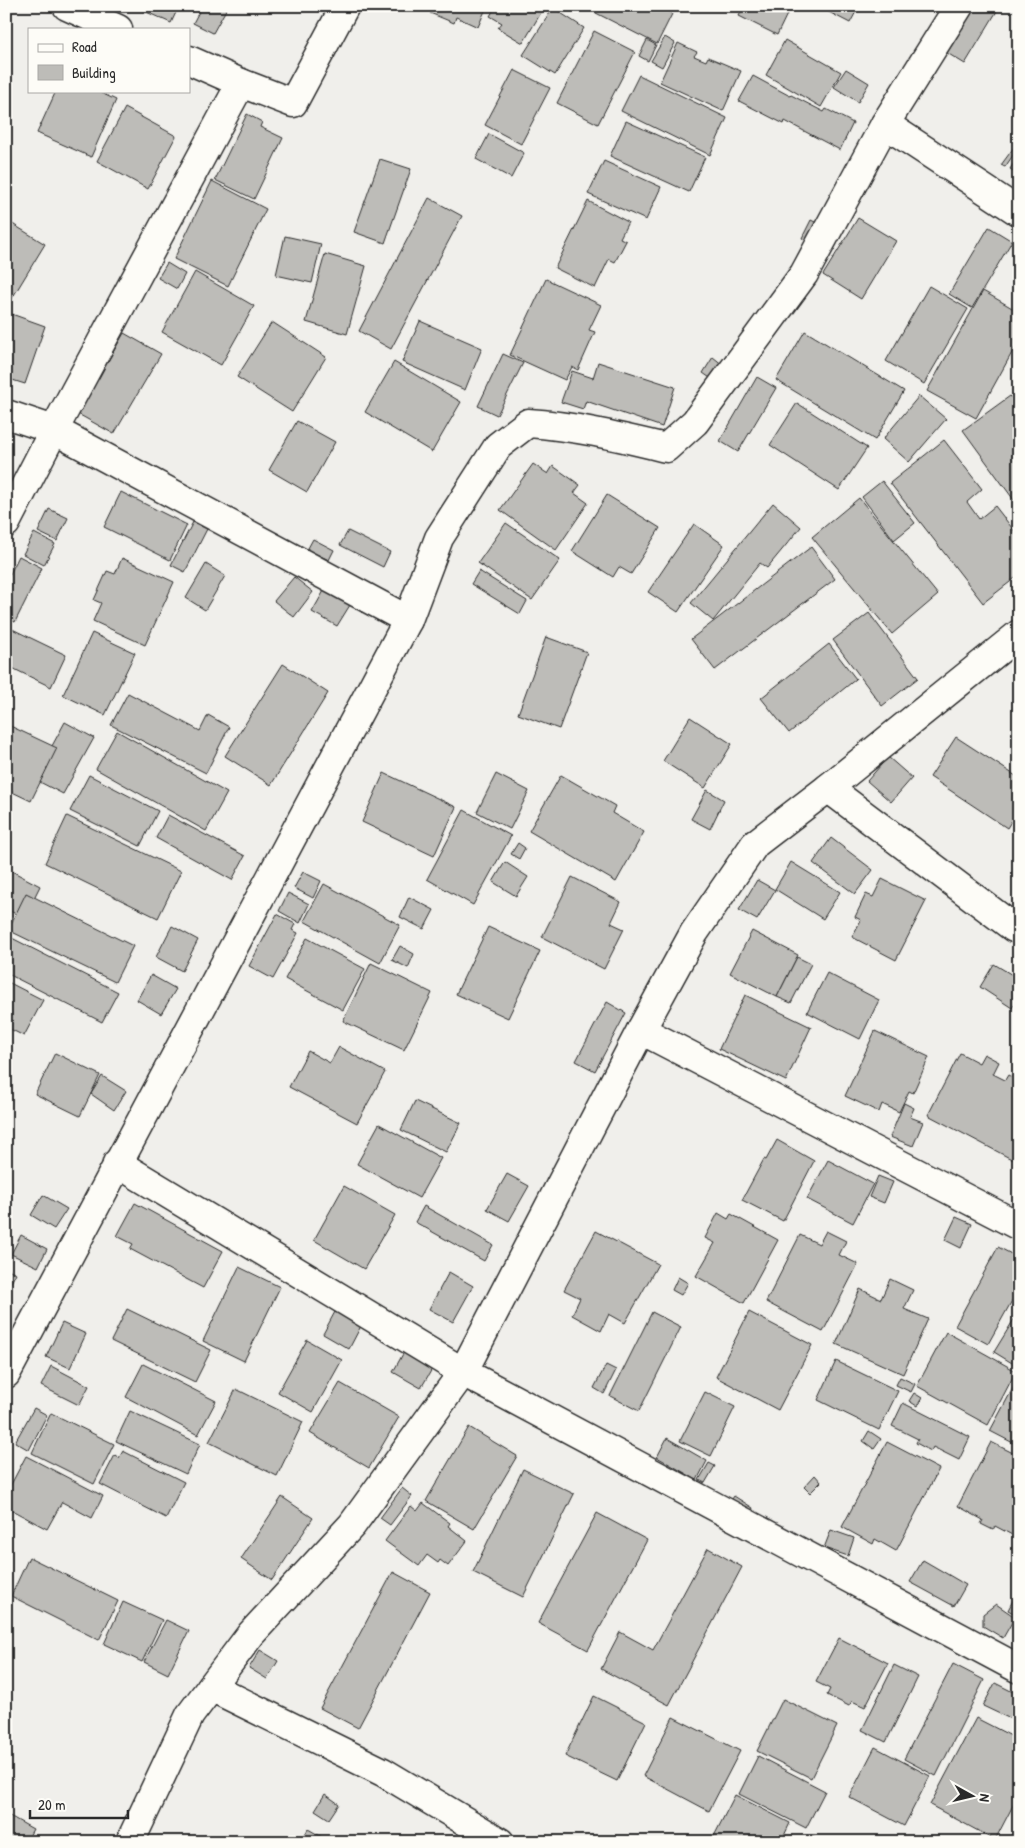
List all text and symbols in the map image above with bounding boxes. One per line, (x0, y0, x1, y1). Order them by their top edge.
legend (28, 28, 190, 92)
text: Road (72, 36, 97, 57)
text: Building (72, 62, 116, 83)
north arrow (948, 1770, 998, 1820)
scale bar (30, 1788, 128, 1820)
text: N (975, 1793, 995, 1803)
text: 20 m (38, 1794, 65, 1815)

